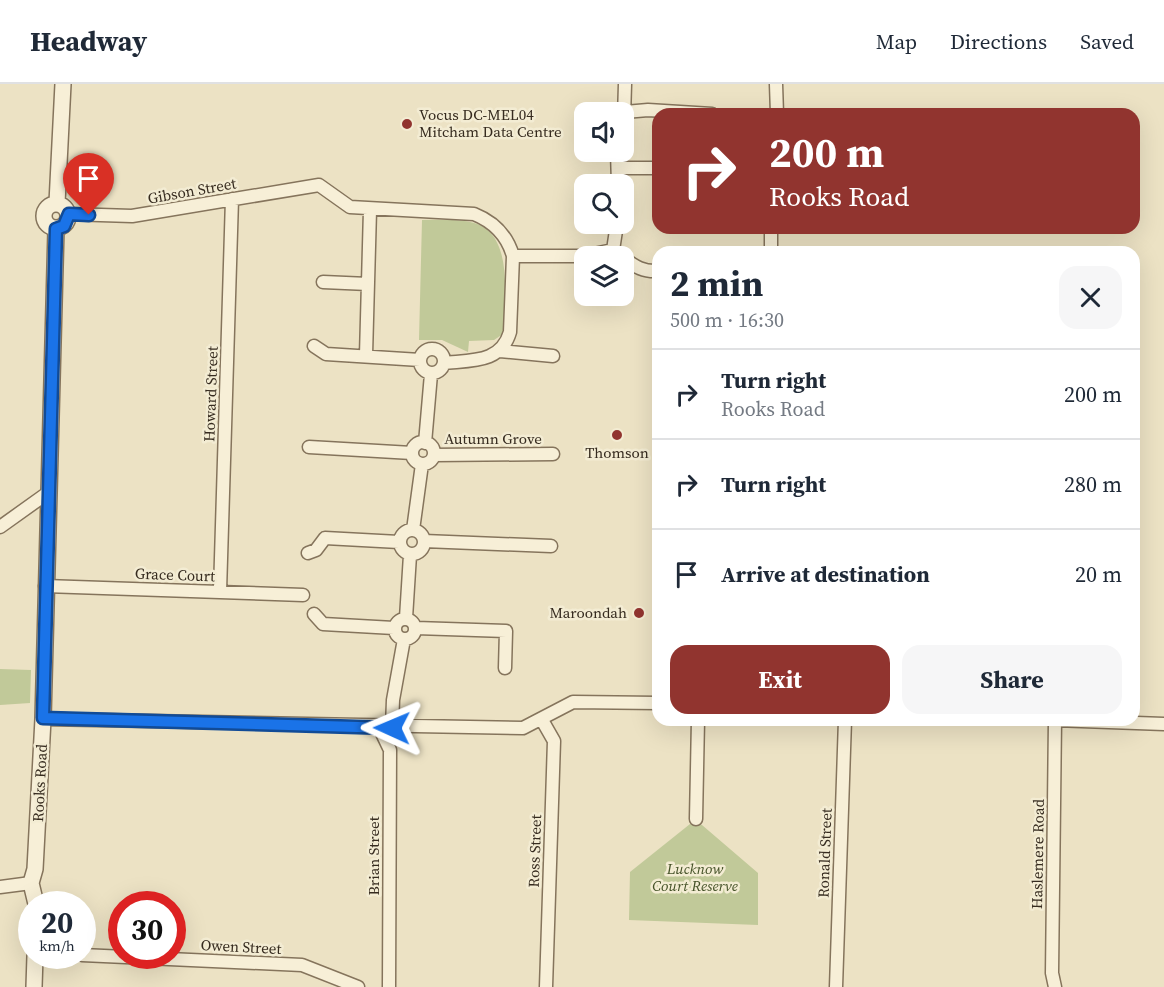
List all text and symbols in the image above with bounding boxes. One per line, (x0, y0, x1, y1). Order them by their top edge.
text: Headway (30, 22, 147, 60)
text: Map (876, 27, 917, 56)
text: Directions (950, 27, 1047, 56)
text: Saved (1080, 27, 1134, 56)
map controls (574, 102, 634, 306)
button: sound (574, 102, 634, 162)
place label: Vocus DC-MEL04 Mitcham Data Centre (419, 104, 562, 142)
marker: Vocus DC-MEL04 Mitcham Data Centre (400, 117, 414, 131)
text: 200 m (769, 123, 884, 181)
icon: right (670, 132, 748, 210)
pin (63, 153, 114, 215)
icon: arrive (72, 162, 105, 195)
street label: Gibson Street (146, 172, 238, 209)
button: search (574, 174, 634, 234)
text: Rooks Road (769, 178, 909, 215)
button: layers (574, 246, 634, 306)
text: 2 min (670, 259, 763, 308)
button: close (1059, 266, 1122, 329)
text: 500 m · 16:30 (670, 306, 784, 334)
street label: Howard Street (198, 346, 223, 442)
text: Turn right (721, 365, 826, 395)
icon: right (670, 378, 703, 411)
text: 200 m (1064, 379, 1122, 409)
text: Rooks Road (721, 395, 825, 423)
street label: Autumn Grove (444, 428, 542, 449)
marker: Thomson (610, 428, 624, 442)
place label: Thomson (585, 442, 649, 463)
icon: right (670, 468, 703, 501)
text: Turn right (721, 469, 826, 499)
text: 280 m (1064, 469, 1122, 499)
icon: arrive (670, 558, 703, 591)
text: Arrive at destination (721, 559, 930, 589)
text: 20 m (1075, 559, 1122, 589)
street label: Grace Court (135, 563, 216, 586)
place label: Maroondah (549, 602, 627, 623)
marker: Maroondah (632, 606, 646, 620)
button: Exit (670, 645, 890, 714)
button: Share (902, 645, 1122, 714)
position arrow (360, 696, 424, 760)
street label: Rooks Road (27, 743, 52, 822)
street label: Haslemere Road (1026, 798, 1049, 909)
street label: Ronald Street (812, 808, 837, 898)
street label: Ross Street (523, 814, 546, 888)
street label: Brian Street (363, 816, 384, 896)
park label: Lucknow Court Reserve (652, 858, 738, 896)
speed limit sign: 30 (108, 891, 186, 969)
text: 20 (41, 902, 73, 943)
street label: Owen Street (200, 934, 282, 959)
text: km/h (39, 935, 75, 956)

